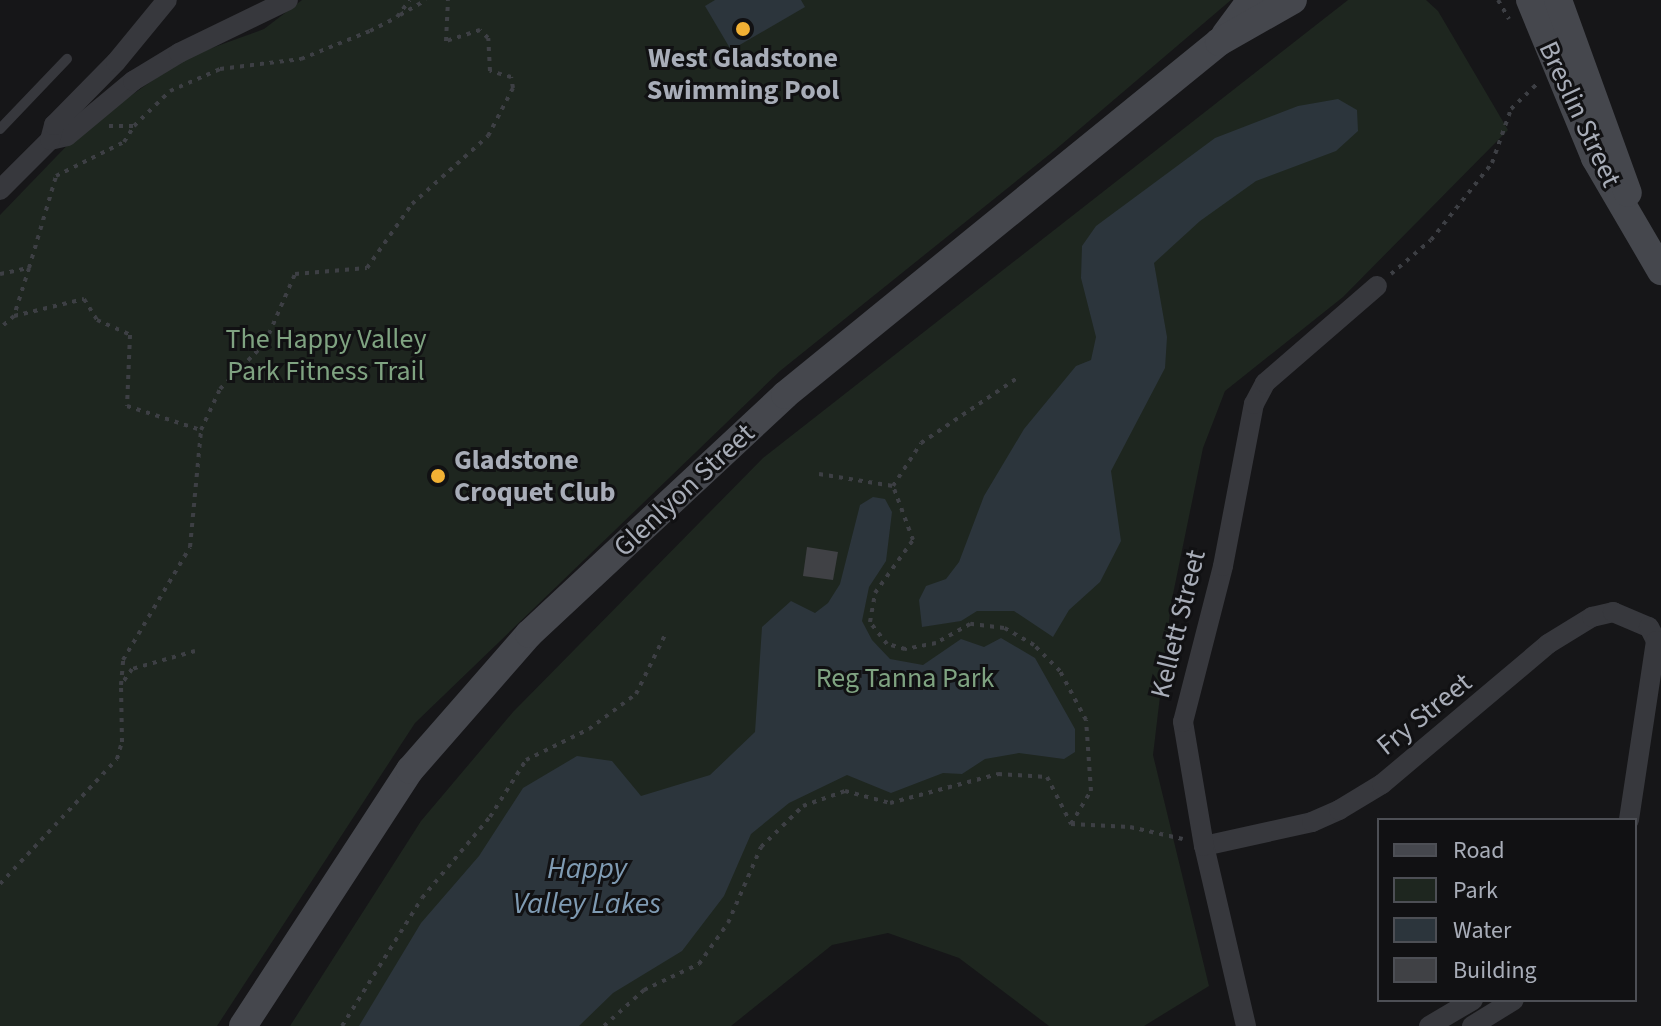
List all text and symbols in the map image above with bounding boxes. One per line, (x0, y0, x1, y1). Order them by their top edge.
marker: West Gladstone Swimming Pool (734, 20, 752, 38)
street label: Breslin Street (1532, 36, 1628, 192)
place label: West Gladstone Swimming Pool (647, 41, 839, 107)
park label: The Happy Valley Park Fitness Trail (225, 322, 427, 388)
street label: Glenlyon Street (607, 416, 761, 564)
place label: Gladstone Croquet Club (454, 443, 615, 509)
marker: Gladstone Croquet Club (429, 467, 447, 485)
street label: Kellett Street (1143, 546, 1213, 702)
park label: Reg Tanna Park (816, 661, 994, 695)
street label: Fry Street (1370, 666, 1478, 762)
legend (1377, 818, 1637, 1002)
text: Road (1453, 833, 1505, 868)
water label: Happy Valley Lakes (513, 851, 661, 922)
text: Park (1453, 873, 1498, 908)
text: Water (1453, 913, 1511, 948)
text: Building (1453, 953, 1537, 988)

